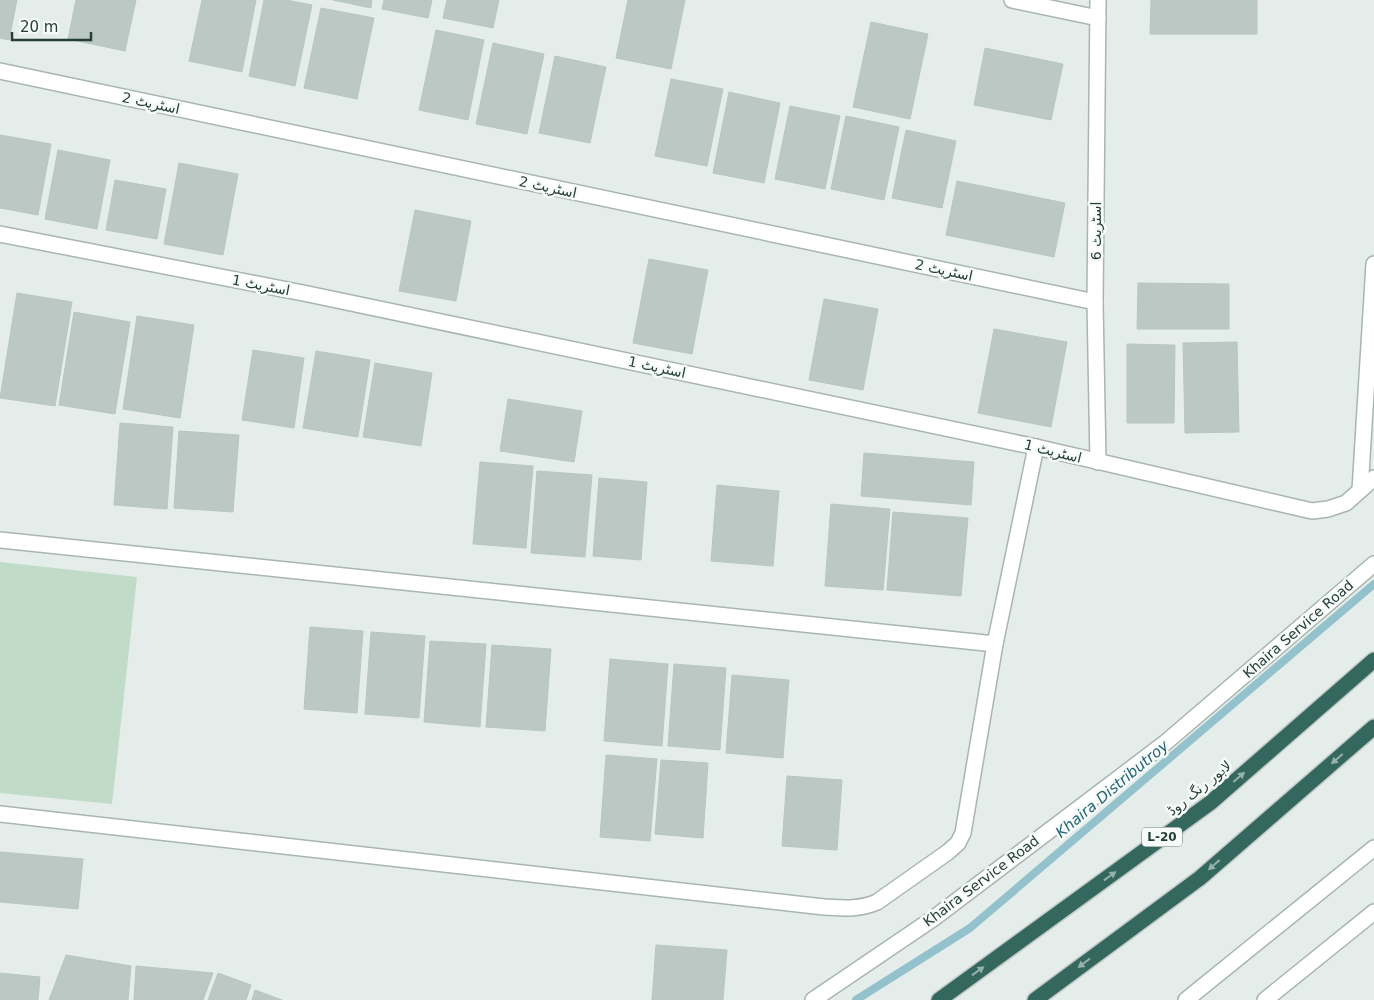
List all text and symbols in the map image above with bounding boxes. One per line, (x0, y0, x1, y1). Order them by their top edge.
scale bar (12, 10, 91, 42)
text: 20 m (20, 18, 58, 36)
street label: اسٹریٹ 2 (120, 89, 181, 118)
street label: اسٹریٹ 2 (517, 173, 578, 202)
street label: اسٹریٹ 6 (1088, 202, 1105, 260)
street label: اسٹریٹ 2 (913, 256, 974, 285)
street label: اسٹریٹ 1 (231, 272, 291, 299)
street label: اسٹریٹ 1 (626, 353, 687, 382)
street label: اسٹریٹ 1 (1022, 436, 1083, 467)
street label: Khaira Service Road (1240, 577, 1356, 681)
water label: Khaira Distributroy (1052, 736, 1173, 841)
one-way arrow (1331, 754, 1344, 765)
street label: لاہور رنگ روڈ (1164, 757, 1235, 819)
one-way arrow (1233, 772, 1245, 783)
road number: L-20 (1142, 828, 1182, 846)
street label: Khaira Service Road (920, 832, 1042, 930)
one-way arrow (1208, 860, 1221, 871)
one-way arrow (1103, 870, 1116, 881)
one-way arrow (1077, 958, 1091, 968)
one-way arrow (972, 966, 985, 976)

